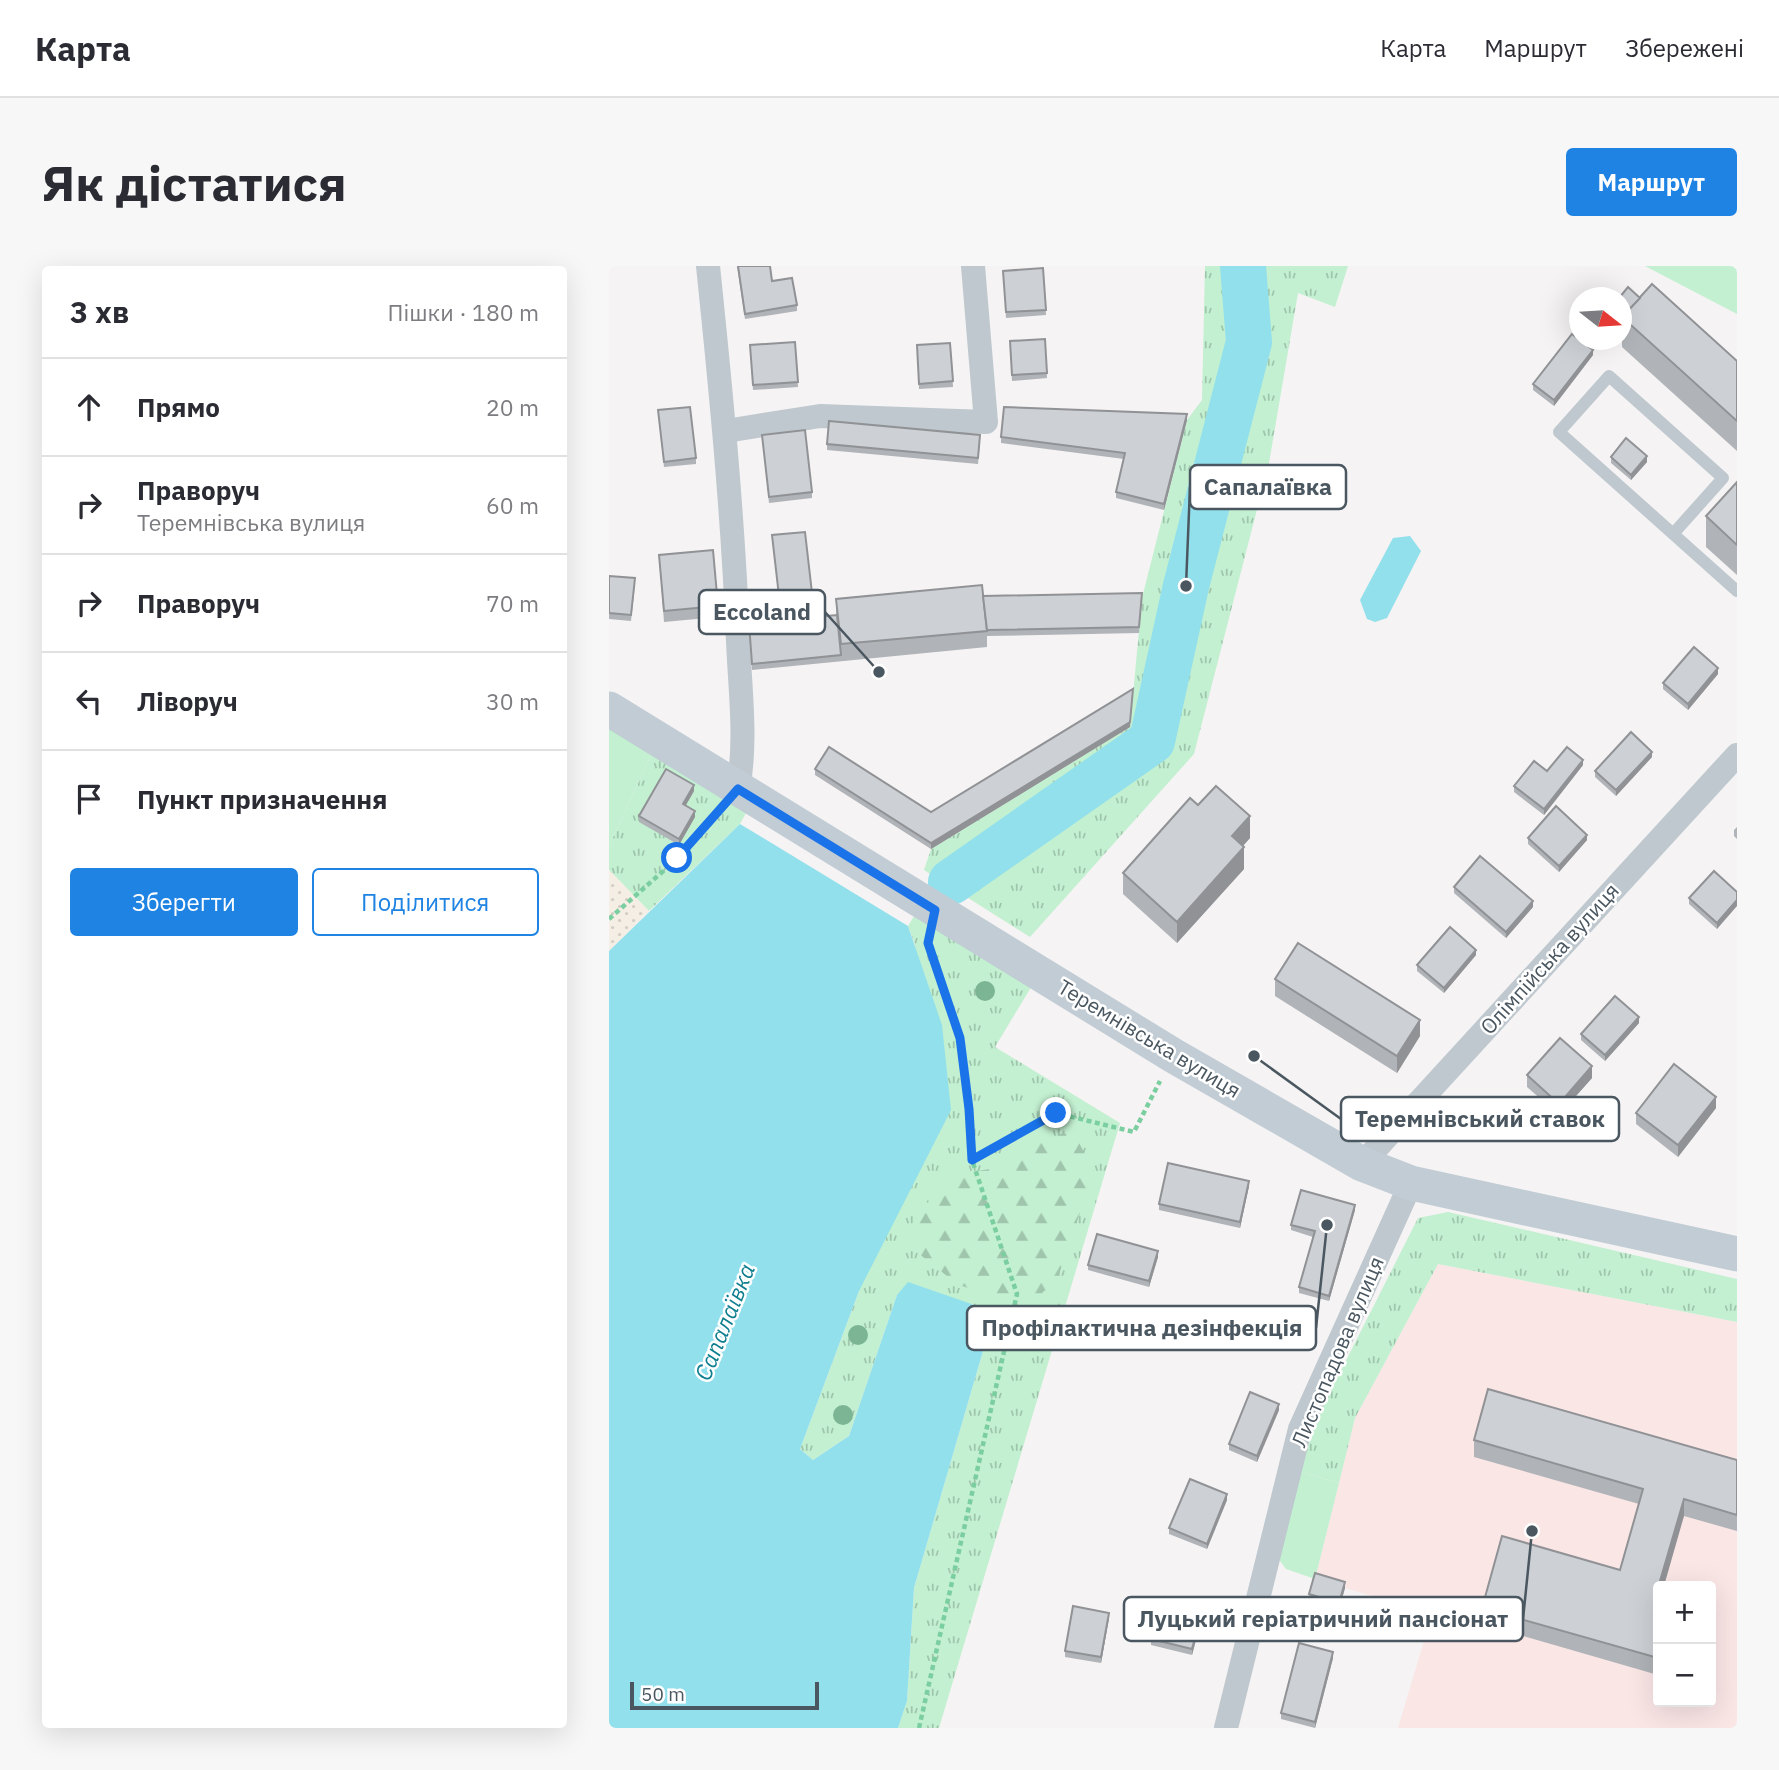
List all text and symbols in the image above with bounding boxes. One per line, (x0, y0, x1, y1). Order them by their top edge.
text: Карта (35, 27, 131, 70)
text: Карта (1380, 32, 1446, 64)
text: Маршрут (1484, 32, 1587, 64)
text: Збережені (1625, 32, 1744, 64)
button: Маршрут (1566, 148, 1737, 216)
text: Як дістатися (42, 151, 347, 214)
north arrow (1569, 287, 1632, 350)
text: 3 хв (70, 292, 129, 331)
text: Пішки · 180 m (388, 297, 539, 327)
icon: ahead (70, 388, 108, 426)
text: Прямо (137, 390, 220, 424)
text: 20 m (486, 392, 539, 422)
callout: Сапалаївка (1190, 465, 1346, 509)
text: Сапалаївка (1204, 471, 1332, 501)
text: Праворуч (137, 473, 260, 507)
icon: right (70, 486, 108, 524)
text: 60 m (486, 490, 539, 520)
text: Теремнівська вулиця (137, 507, 365, 537)
icon: right (70, 584, 108, 622)
text: Праворуч (137, 586, 260, 620)
text: 70 m (486, 588, 539, 618)
callout: Eccoland (699, 590, 825, 634)
text: Eccoland (713, 596, 811, 626)
icon: left (70, 682, 108, 720)
text: Ліворуч (137, 684, 238, 718)
text: 30 m (486, 686, 539, 716)
icon: arrive (70, 780, 108, 818)
text: Пункт призначення (137, 782, 387, 816)
route start (661, 842, 692, 873)
button: Зберегти (70, 868, 298, 936)
button: Поділитися (312, 868, 539, 936)
street label: Олімпійська вулиця (1474, 877, 1625, 1040)
street label: Теремнівська вулиця (1053, 972, 1246, 1104)
route end (1040, 1097, 1071, 1128)
callout: Теремнівський ставок (1341, 1097, 1619, 1141)
text: Теремнівський ставок (1355, 1103, 1605, 1133)
street label: Листопадова вулиця (1284, 1252, 1390, 1451)
water label: Сапалаївка (687, 1259, 761, 1384)
callout: Профілактична дезінфекція (967, 1306, 1316, 1350)
text: Профілактична дезінфекція (982, 1312, 1303, 1342)
map controls (1653, 1581, 1716, 1707)
button: + (1653, 1581, 1716, 1644)
callout: Луцький геріатричний пансіонат (1124, 1597, 1523, 1641)
text: Луцький геріатричний пансіонат (1138, 1603, 1508, 1633)
button: − (1653, 1644, 1716, 1707)
scale bar (630, 1679, 819, 1711)
text: 50 m (641, 1682, 685, 1706)

